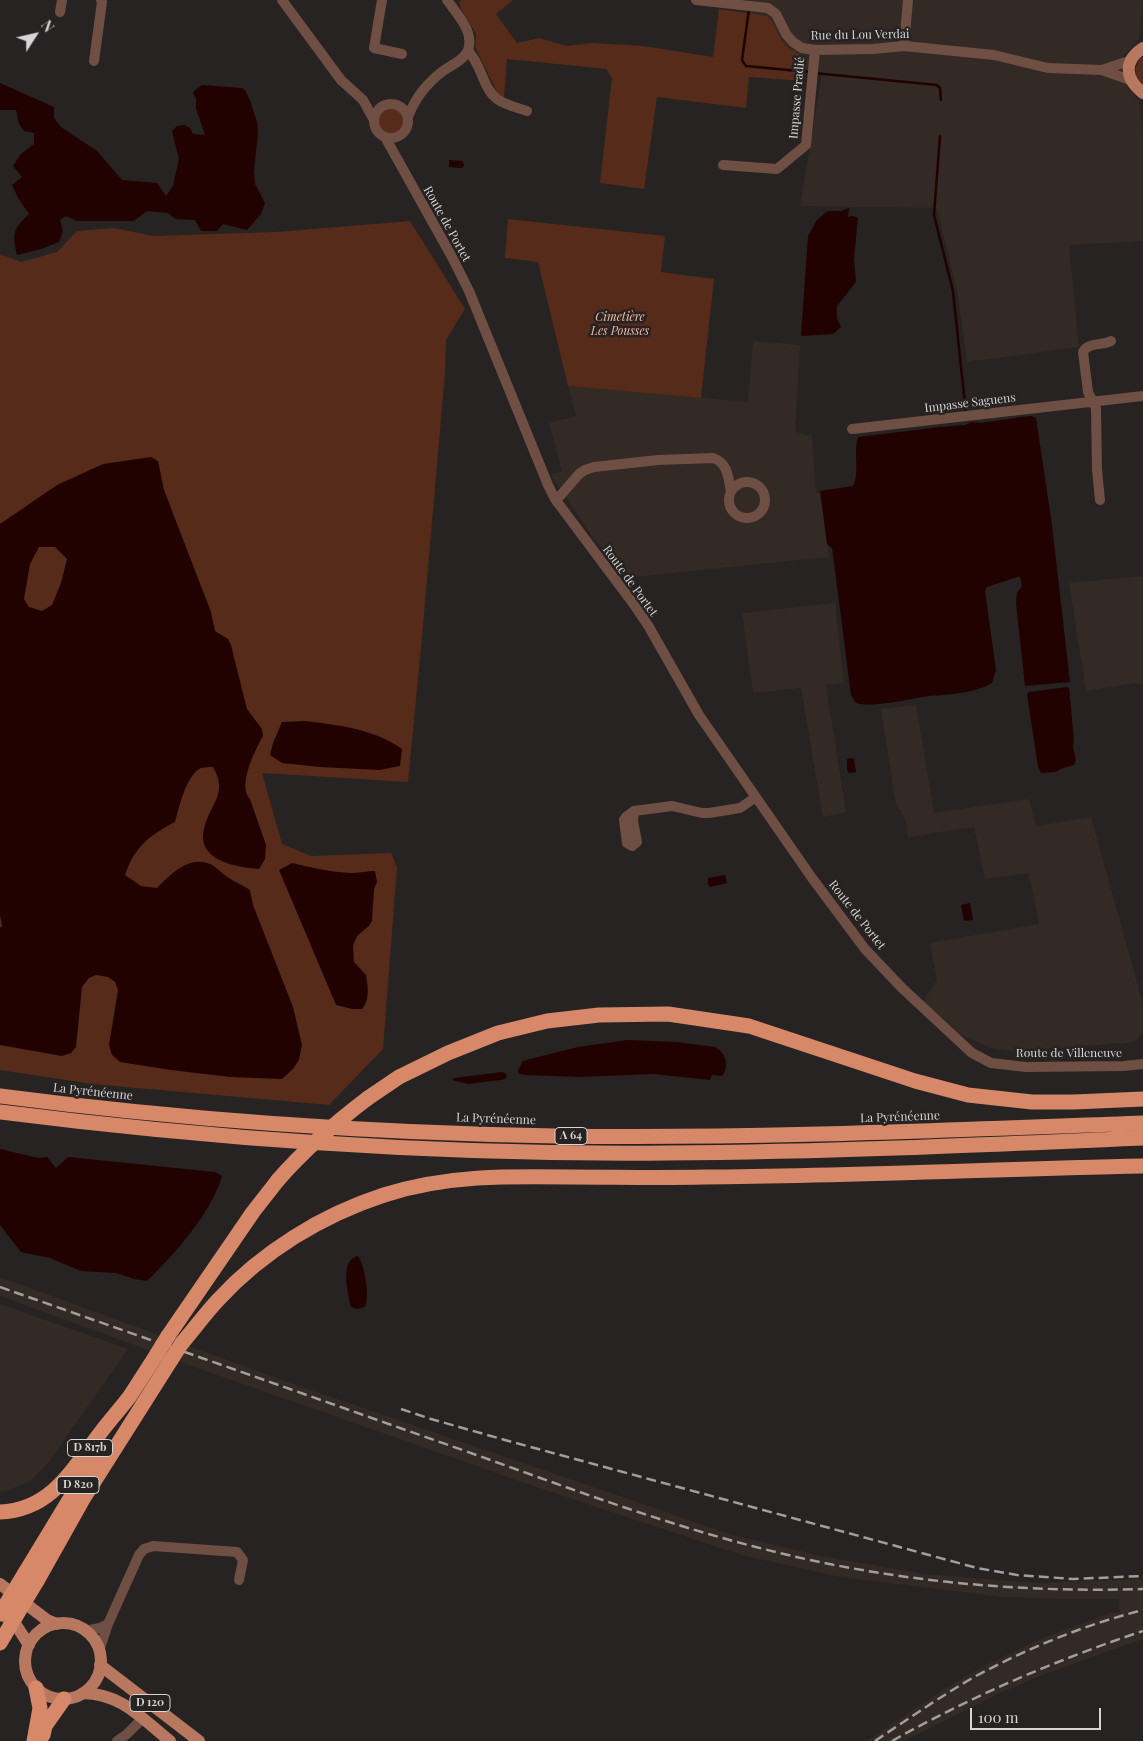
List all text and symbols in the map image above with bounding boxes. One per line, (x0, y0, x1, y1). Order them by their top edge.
north arrow (10, 10, 60, 60)
text: N (37, 17, 58, 36)
street label: Rue du Lou Verdai (810, 27, 910, 43)
street label: Impasse Pradié (786, 56, 808, 140)
street label: Route de Portet (420, 184, 474, 264)
park label: Cimetière Les Pousses (591, 310, 649, 338)
street label: Impasse Saguens (924, 390, 1016, 416)
street label: Route de Portet (599, 543, 661, 619)
street label: Route de Portet (825, 877, 889, 953)
street label: Route de Villeneuve (1016, 1046, 1122, 1060)
street label: La Pyrénéenne (52, 1081, 134, 1103)
street label: La Pyrénéenne (860, 1108, 940, 1126)
street label: La Pyrénéenne (456, 1110, 536, 1128)
road number: A 64 (555, 1128, 587, 1144)
road number: D 817b (68, 1440, 112, 1456)
road number: D 820 (57, 1476, 99, 1494)
road number: D 120 (130, 1695, 170, 1712)
scale bar (973, 1698, 1104, 1730)
text: 100 m (978, 1707, 1019, 1727)

